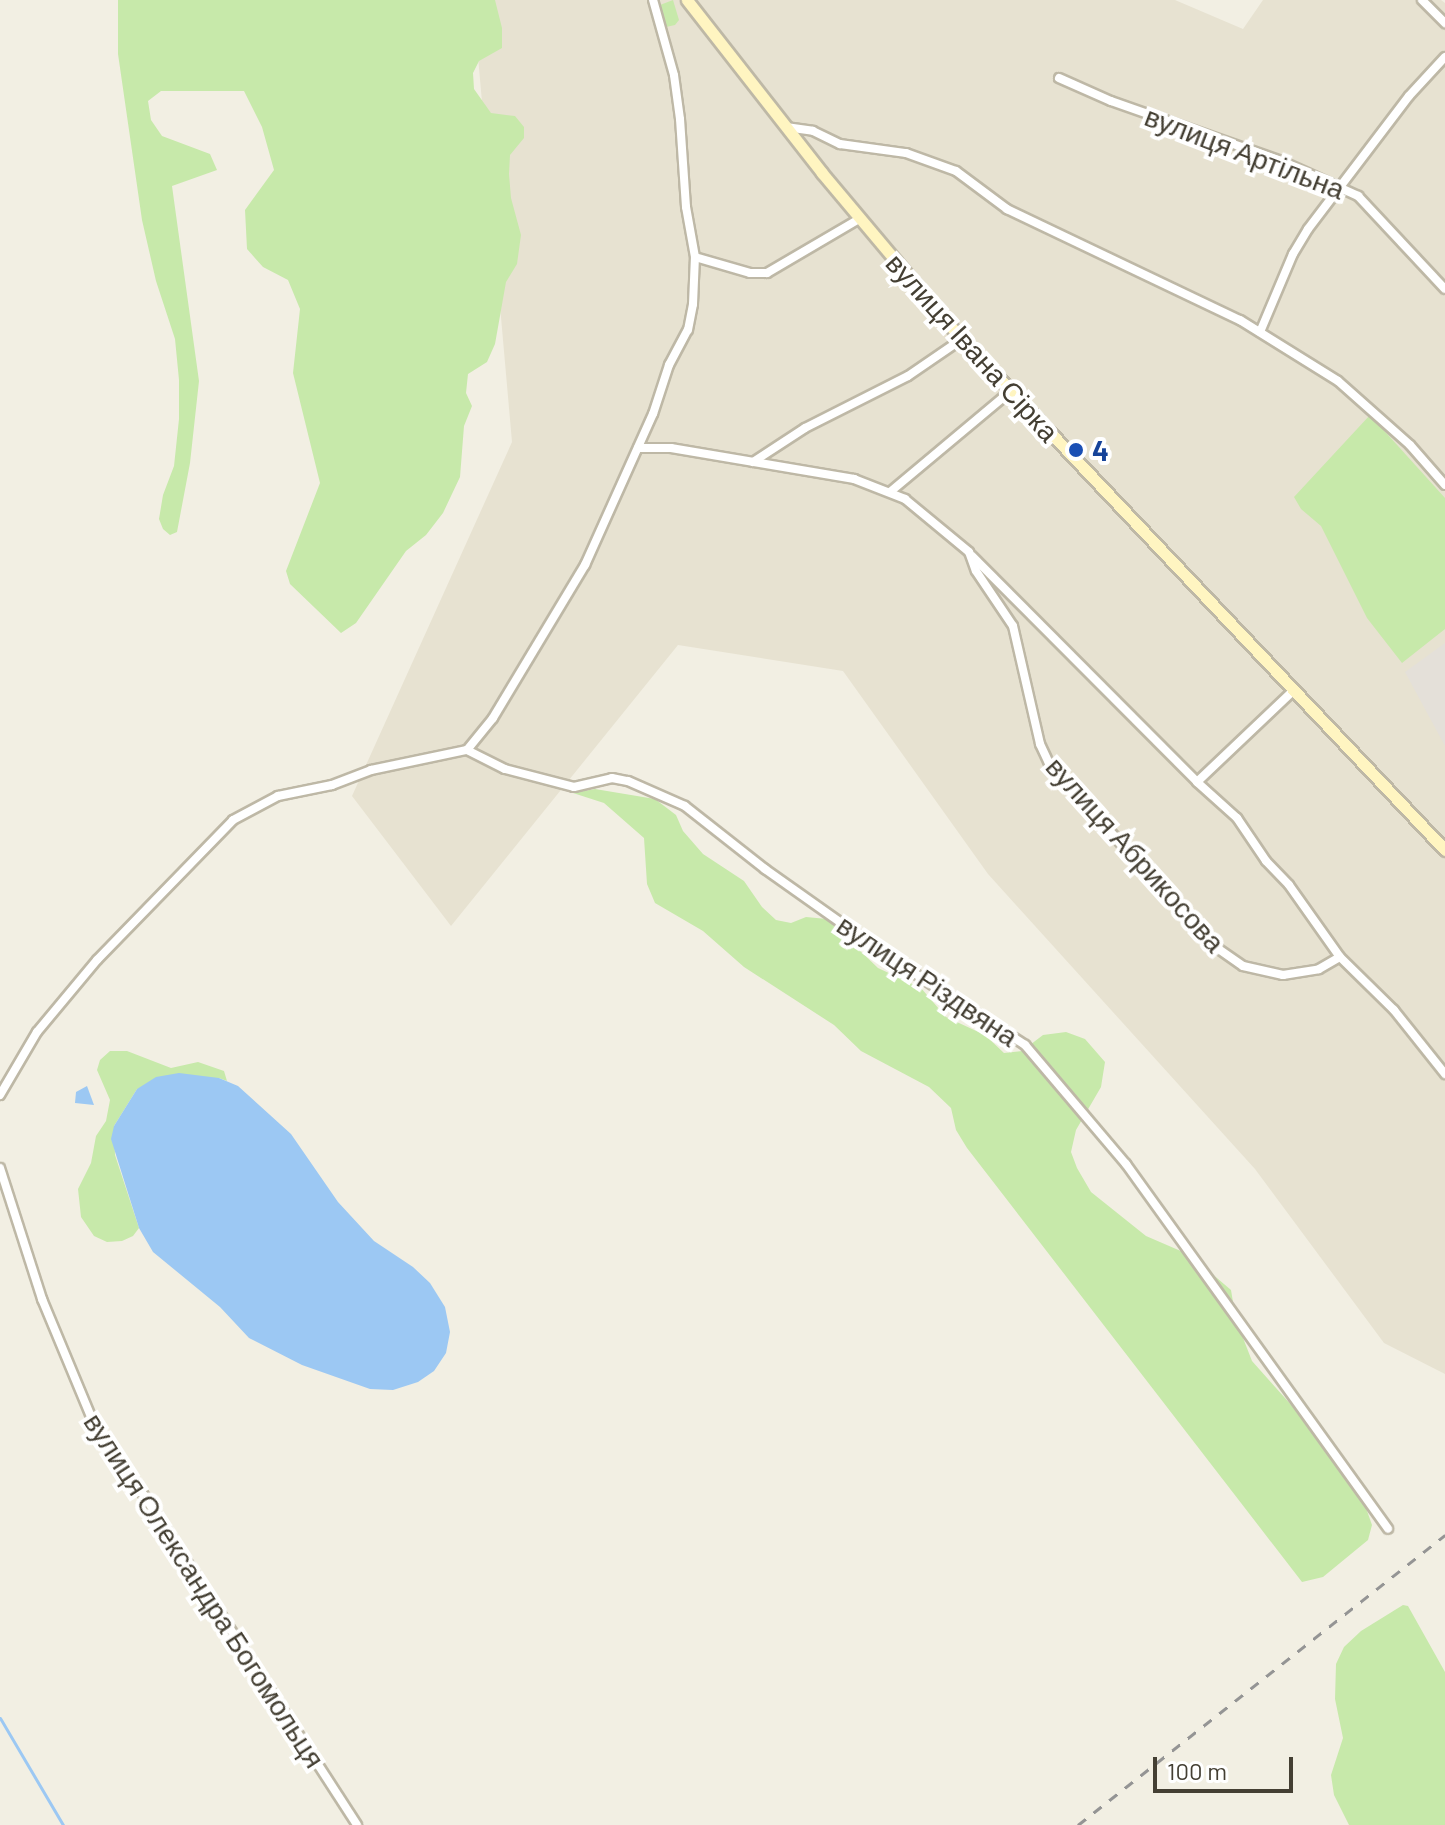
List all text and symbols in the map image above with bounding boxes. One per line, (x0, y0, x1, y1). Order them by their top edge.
street label: вулиця Артільна (1140, 98, 1350, 206)
street label: вулиця Івана Сірка (880, 246, 1066, 448)
place label: 4 (1092, 433, 1109, 467)
marker: 4 (1067, 441, 1085, 459)
street label: вулиця Абрикосова (1040, 750, 1232, 958)
street label: вулиця Різдвяна (831, 907, 1025, 1053)
street label: вулиця Олександра Богомольця (78, 1406, 332, 1774)
scale bar (1157, 1741, 1297, 1791)
text: 100 m (1167, 1756, 1227, 1785)

